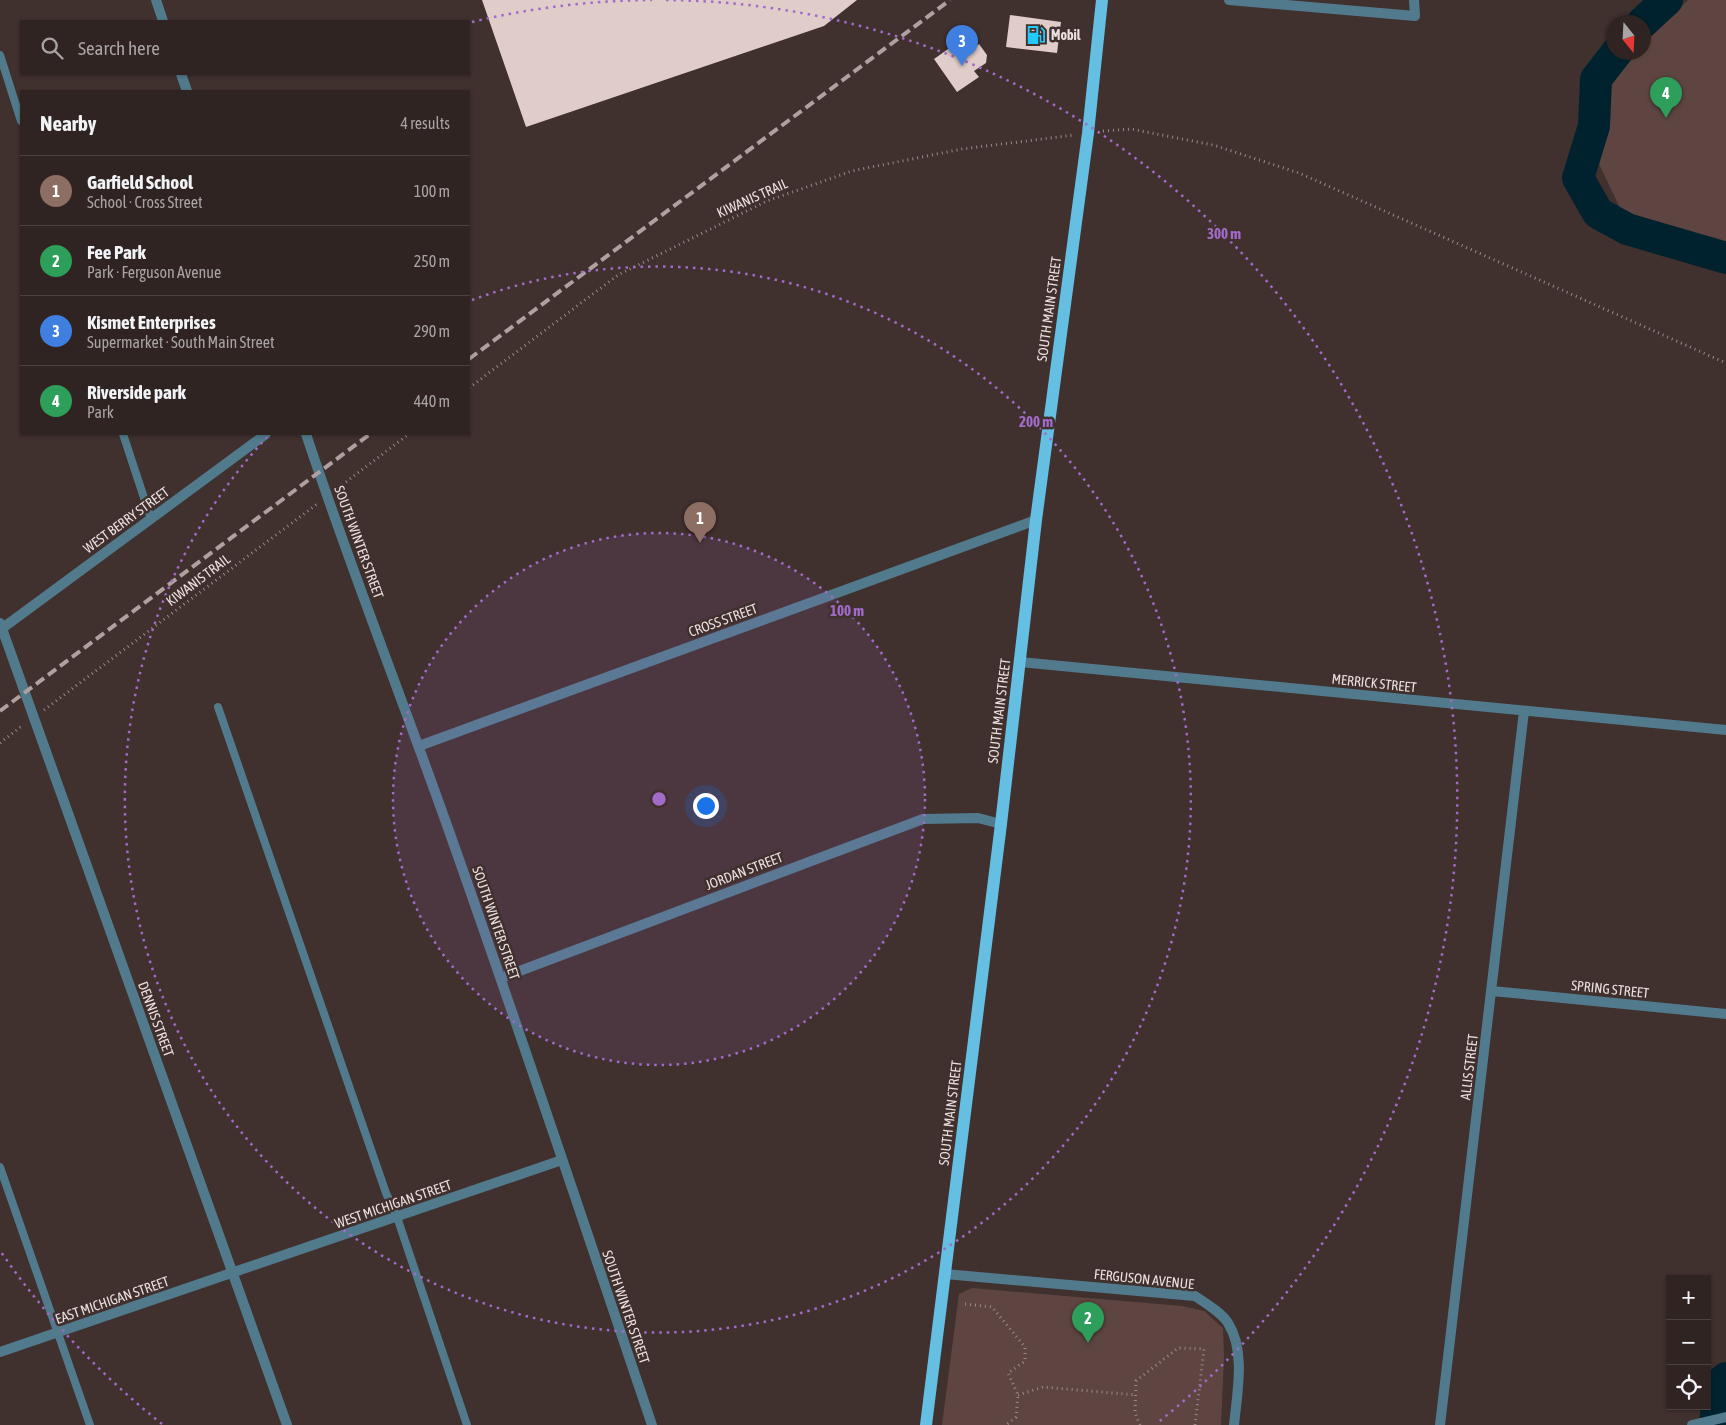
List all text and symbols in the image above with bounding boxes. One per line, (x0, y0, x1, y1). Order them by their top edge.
north arrow (1606, 15, 1651, 60)
search box (20, 20, 470, 75)
fuel station icon: Mobil (1025, 24, 1047, 46)
pin: 3 (946, 25, 978, 66)
place label: Mobil (1051, 27, 1081, 43)
icon: search (38, 34, 66, 62)
text: Search here (78, 37, 160, 59)
pin: 4 (1650, 77, 1682, 118)
text: Nearby (40, 111, 96, 135)
text: 4 results (400, 114, 450, 132)
text: Garfield School (87, 171, 193, 193)
street label: KIWANIS TRAIL (714, 175, 790, 221)
text: 1 (52, 182, 60, 200)
text: 100 m (414, 182, 450, 200)
text: School · Cross Street (87, 193, 203, 211)
text: 300 m (1207, 225, 1241, 242)
text: Fee Park (87, 241, 146, 263)
text: 2 (52, 252, 60, 270)
text: 250 m (414, 252, 450, 270)
street label: SOUTH MAIN STREET (1034, 256, 1064, 362)
text: Park · Ferguson Avenue (87, 263, 221, 281)
text: Kismet Enterprises (87, 311, 216, 333)
text: 3 (52, 322, 60, 340)
text: 290 m (414, 322, 450, 340)
text: Supermarket · South Main Street (87, 333, 275, 351)
text: Riverside park (87, 381, 186, 403)
text: 4 (52, 392, 60, 410)
text: 440 m (414, 392, 450, 410)
text: Park (87, 403, 114, 421)
text: 200 m (1019, 413, 1053, 430)
street label: WEST BERRY STREET (80, 484, 172, 556)
street label: SOUTH WINTER STREET (331, 484, 387, 600)
pin: 1 (684, 502, 716, 543)
street label: KIWANIS TRAIL (163, 550, 234, 609)
street label: CROSS STREET (686, 600, 760, 640)
text: 100 m (830, 602, 864, 619)
street label: SOUTH MAIN STREET (985, 658, 1013, 764)
street label: MERRICK STREET (1331, 671, 1417, 695)
centre of rings (650, 790, 668, 808)
your location (693, 793, 719, 819)
street label: JORDAN STREET (703, 849, 785, 893)
street label: SOUTH WINTER STREET (469, 864, 523, 982)
street label: SPRING STREET (1570, 977, 1650, 1001)
street label: DENNIS STREET (135, 979, 177, 1059)
street label: ALLIS STREET (1457, 1033, 1481, 1101)
street label: SOUTH MAIN STREET (936, 1060, 964, 1166)
street label: WEST MICHIGAN STREET (332, 1176, 454, 1232)
street label: SOUTH WINTER STREET (599, 1248, 653, 1366)
street label: FERGUSON AVENUE (1093, 1266, 1195, 1292)
street label: EAST MICHIGAN STREET (53, 1273, 171, 1327)
map controls (1666, 1275, 1711, 1410)
button: + (1666, 1275, 1711, 1320)
pin: 2 (1072, 1302, 1104, 1343)
button: − (1666, 1320, 1711, 1365)
button: locate (1666, 1365, 1711, 1410)

